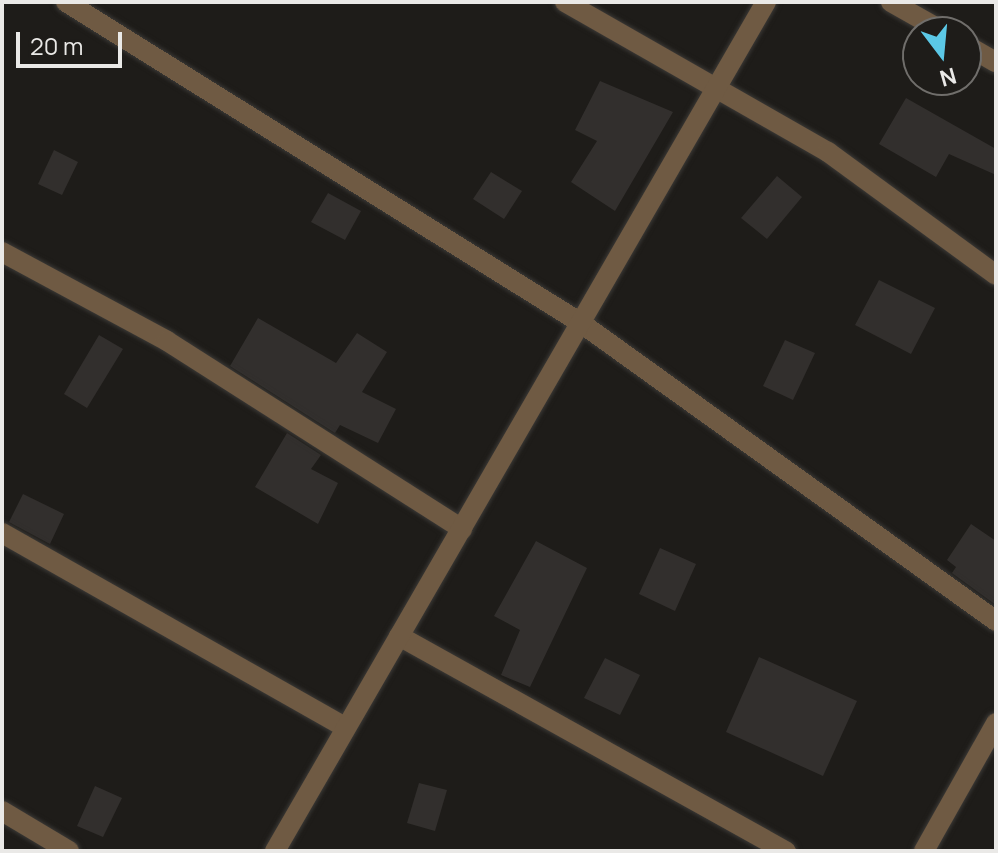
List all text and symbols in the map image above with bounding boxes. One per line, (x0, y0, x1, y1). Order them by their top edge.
scale bar (20, 16, 126, 66)
north arrow (902, 16, 982, 96)
text: 20 m (30, 29, 83, 62)
text: N (936, 61, 960, 94)

